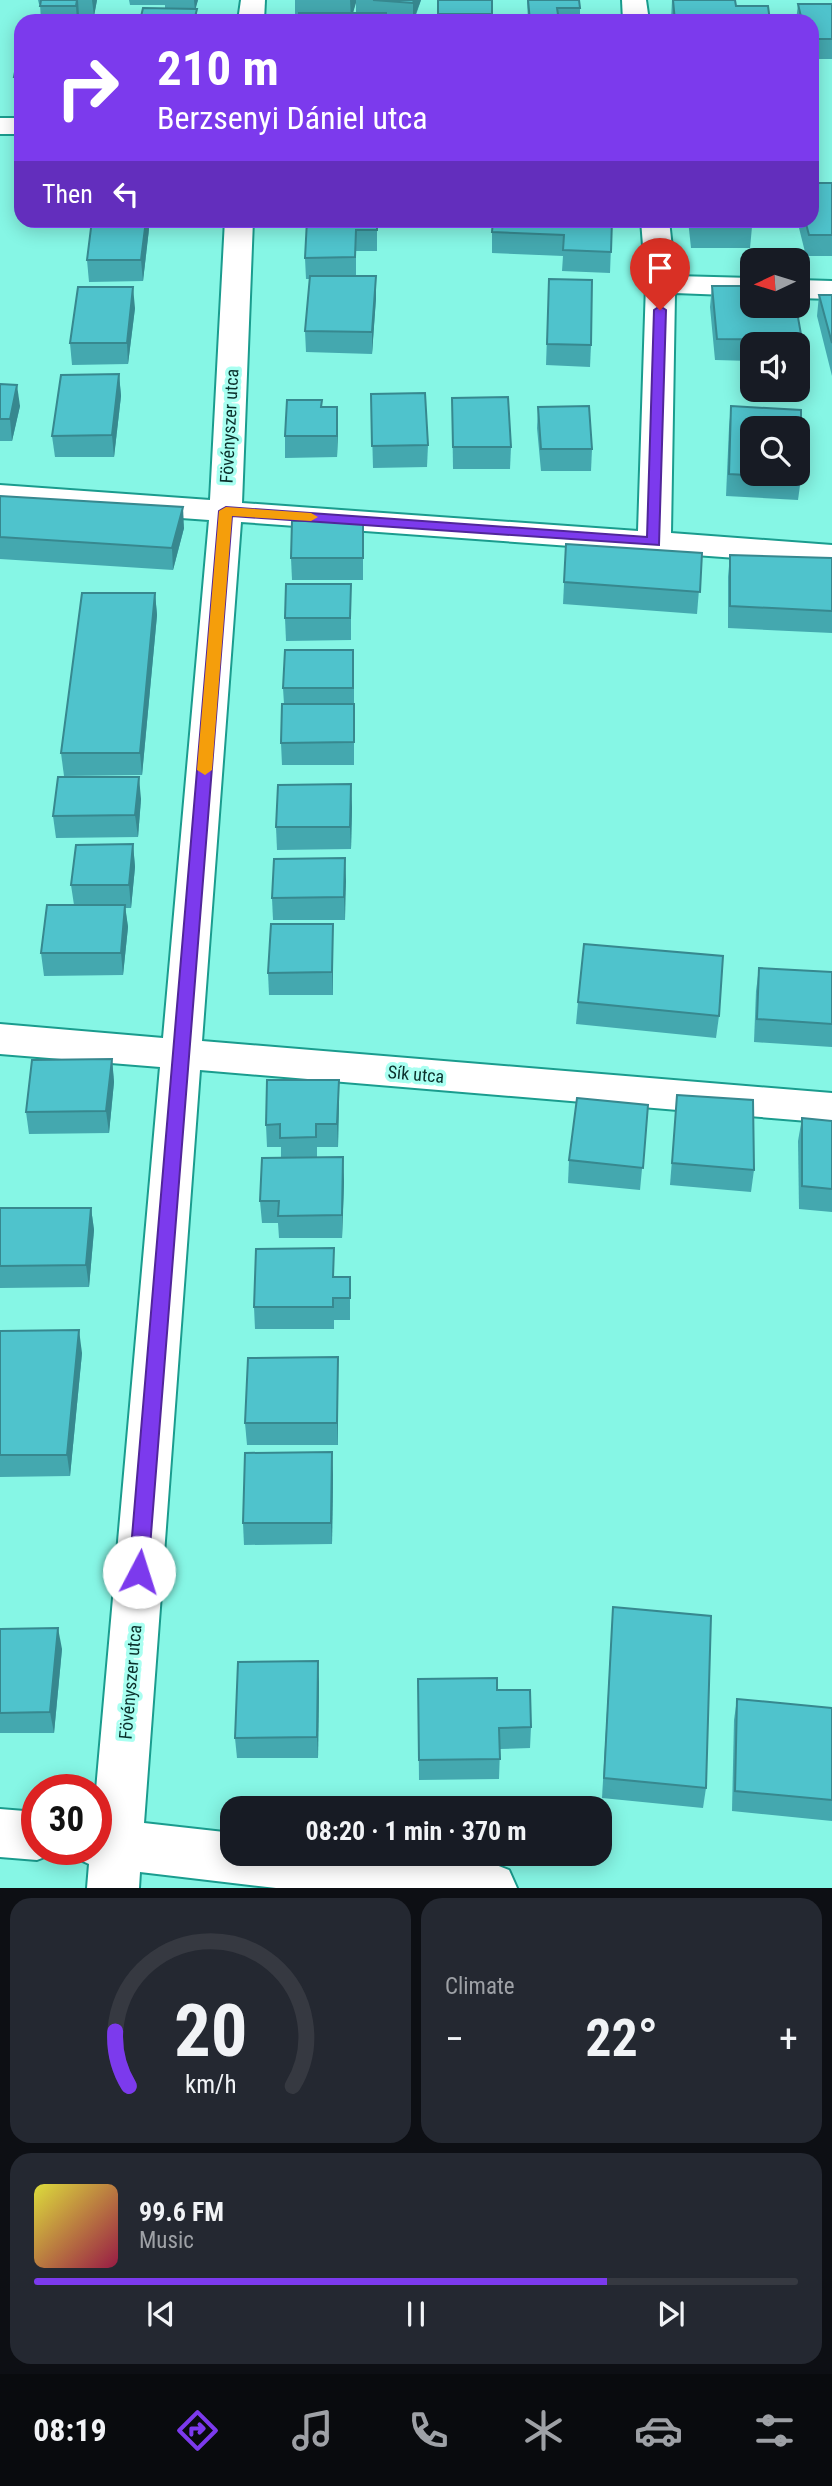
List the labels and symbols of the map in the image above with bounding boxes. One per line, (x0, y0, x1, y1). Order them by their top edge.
pin (630, 238, 690, 310)
north arrow (740, 248, 810, 318)
street label: Fövényszer utca (216, 368, 242, 484)
street label: Sík utca (387, 1061, 445, 1087)
position arrow (102, 1535, 176, 1609)
street label: Fövényszer utca (115, 1624, 145, 1740)
speed limit sign: 30 (21, 1774, 112, 1865)

